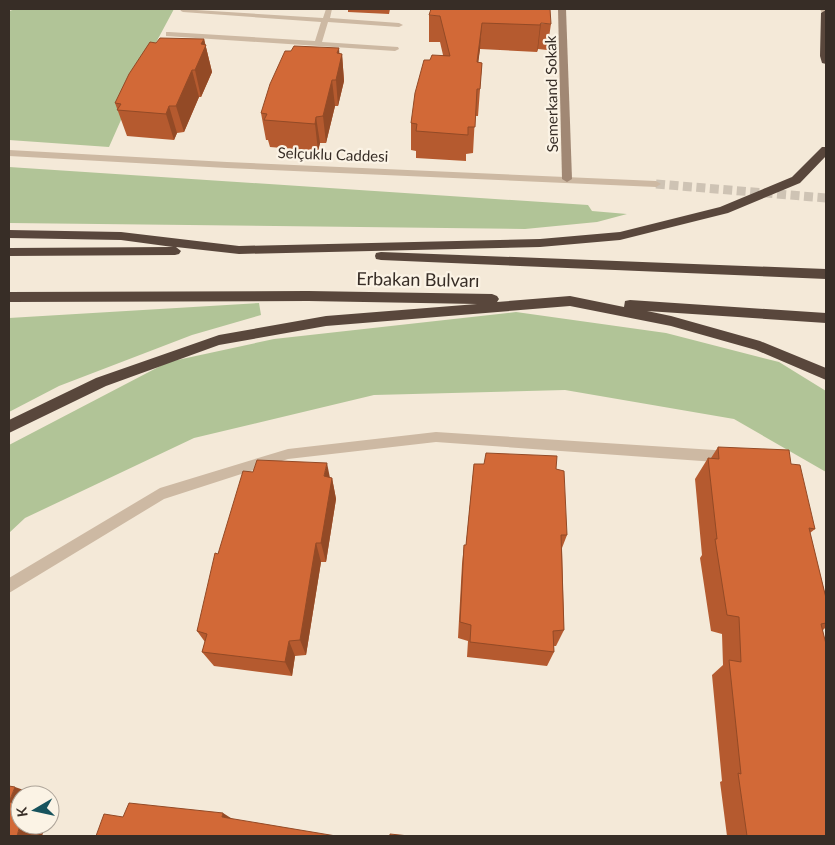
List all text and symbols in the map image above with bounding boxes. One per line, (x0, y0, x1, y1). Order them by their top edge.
street label: Semerkand Sokak (541, 35, 561, 153)
street label: Selçuklu Caddesi (277, 143, 389, 165)
street label: Erbakan Bulvarı (356, 267, 480, 291)
north arrow (10, 785, 60, 835)
text: K (12, 806, 31, 818)

